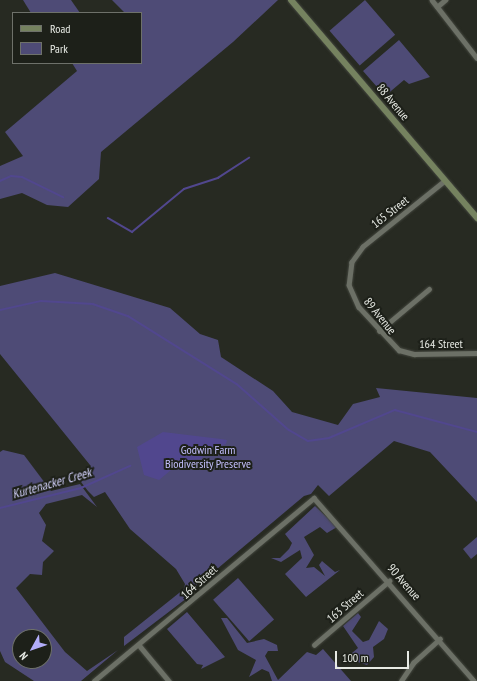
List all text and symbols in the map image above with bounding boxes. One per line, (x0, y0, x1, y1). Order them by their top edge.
legend (12, 12, 142, 64)
text: Road (50, 21, 70, 36)
text: Park (50, 41, 68, 56)
street label: 88 Avenue (373, 81, 413, 123)
street label: 165 Street (368, 193, 412, 231)
street label: 89 Avenue (361, 294, 399, 338)
street label: 164 Street (419, 337, 463, 351)
park label: Godwin Farm Biodiversity Preserve (165, 443, 251, 471)
water label: Kurtenacker Creek (11, 465, 93, 503)
street label: 90 Avenue (384, 561, 424, 603)
street label: 164 Street (178, 562, 220, 602)
street label: 163 Street (324, 586, 366, 626)
north arrow (12, 629, 52, 669)
scale bar (337, 643, 411, 669)
text: N (16, 649, 31, 663)
text: 100 m (342, 650, 369, 665)

